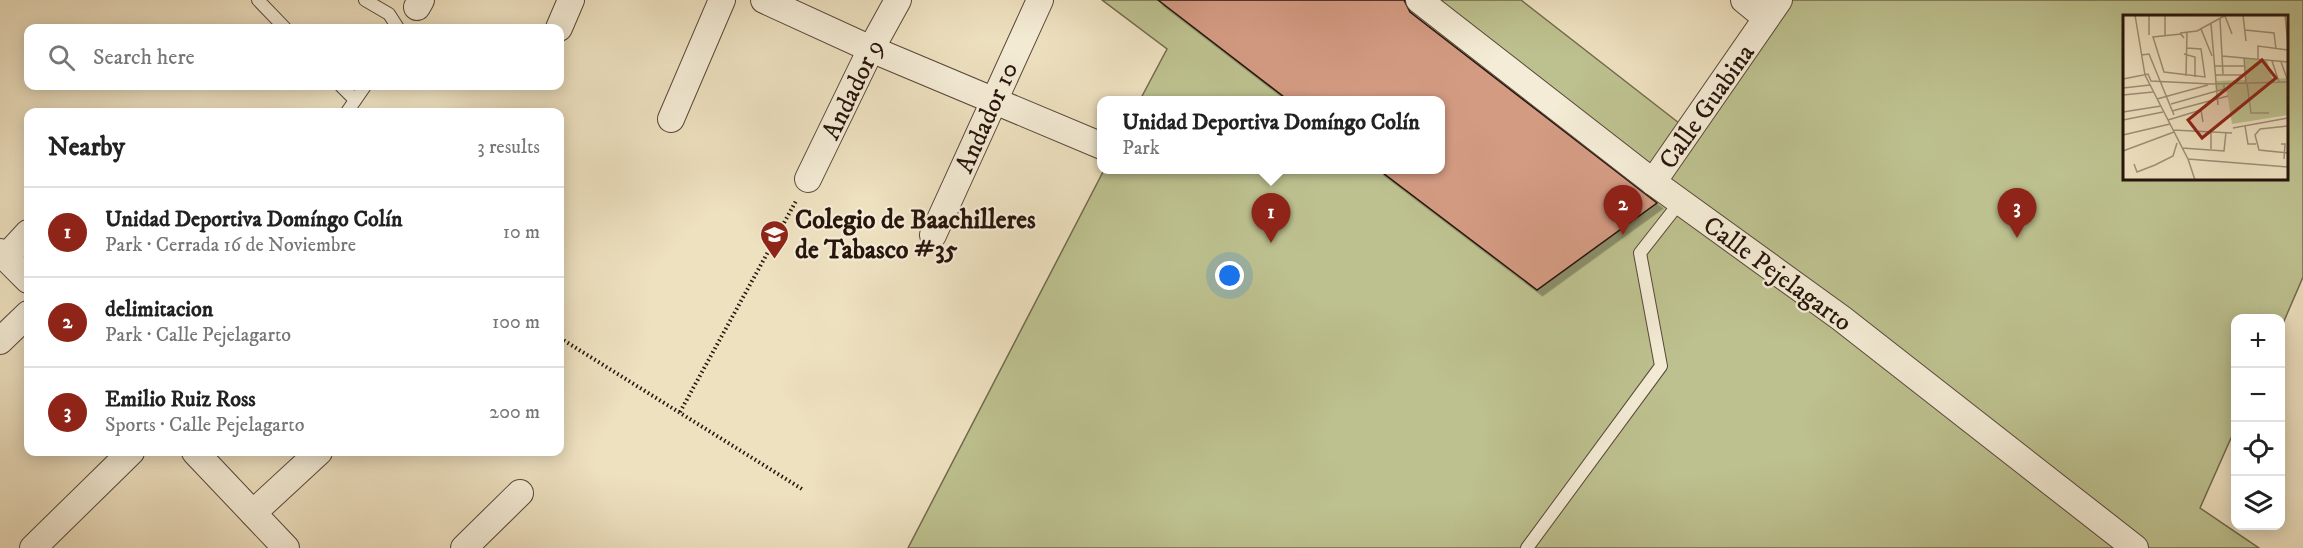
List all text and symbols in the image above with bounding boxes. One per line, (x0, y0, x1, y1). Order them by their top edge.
inset map (2123, 15, 2288, 180)
search box (24, 24, 564, 90)
street label: Andador 9 (815, 34, 892, 145)
street label: Calle Guabina (1652, 38, 1762, 176)
icon: search (45, 41, 78, 74)
text: Search here (93, 44, 195, 71)
street label: Andador 10 (948, 57, 1027, 178)
popup (1097, 96, 1445, 174)
text: Unidad Deportiva Domíngo Colín (1122, 109, 1420, 136)
text: Nearby (48, 131, 125, 164)
text: 3 results (477, 135, 540, 160)
text: Park (1122, 136, 1160, 161)
pin: 2 (1604, 186, 1642, 235)
pin: 3 (1998, 188, 2036, 238)
pin: 1 (1252, 194, 1290, 243)
place label: Colegio de Baachilleres de Tabasco #35 (795, 204, 1036, 267)
text: Unidad Deportiva Domíngo Colín (105, 206, 402, 233)
street label: Calle Pejelagarto (1696, 209, 1858, 339)
school or university icon: Colegio de Baachilleres de Tabasco #35 (758, 218, 790, 260)
text: 1 (64, 220, 71, 245)
text: 10 m (503, 220, 540, 245)
text: Park · Cerrada 16 de Noviembre (105, 233, 356, 258)
your location (1215, 261, 1244, 290)
text: delimitacion (105, 296, 213, 323)
text: 2 (63, 310, 72, 335)
text: 100 m (492, 310, 540, 335)
map controls (2231, 314, 2285, 530)
button: + (2231, 314, 2285, 368)
text: Park · Calle Pejelagarto (105, 323, 291, 348)
button: − (2231, 368, 2285, 422)
text: Emilio Ruiz Ross (105, 386, 256, 413)
text: 3 (64, 400, 71, 425)
text: 200 m (489, 400, 540, 425)
text: Sports · Calle Pejelagarto (105, 413, 304, 438)
button: locate (2231, 422, 2285, 476)
button: layers (2231, 476, 2285, 530)

